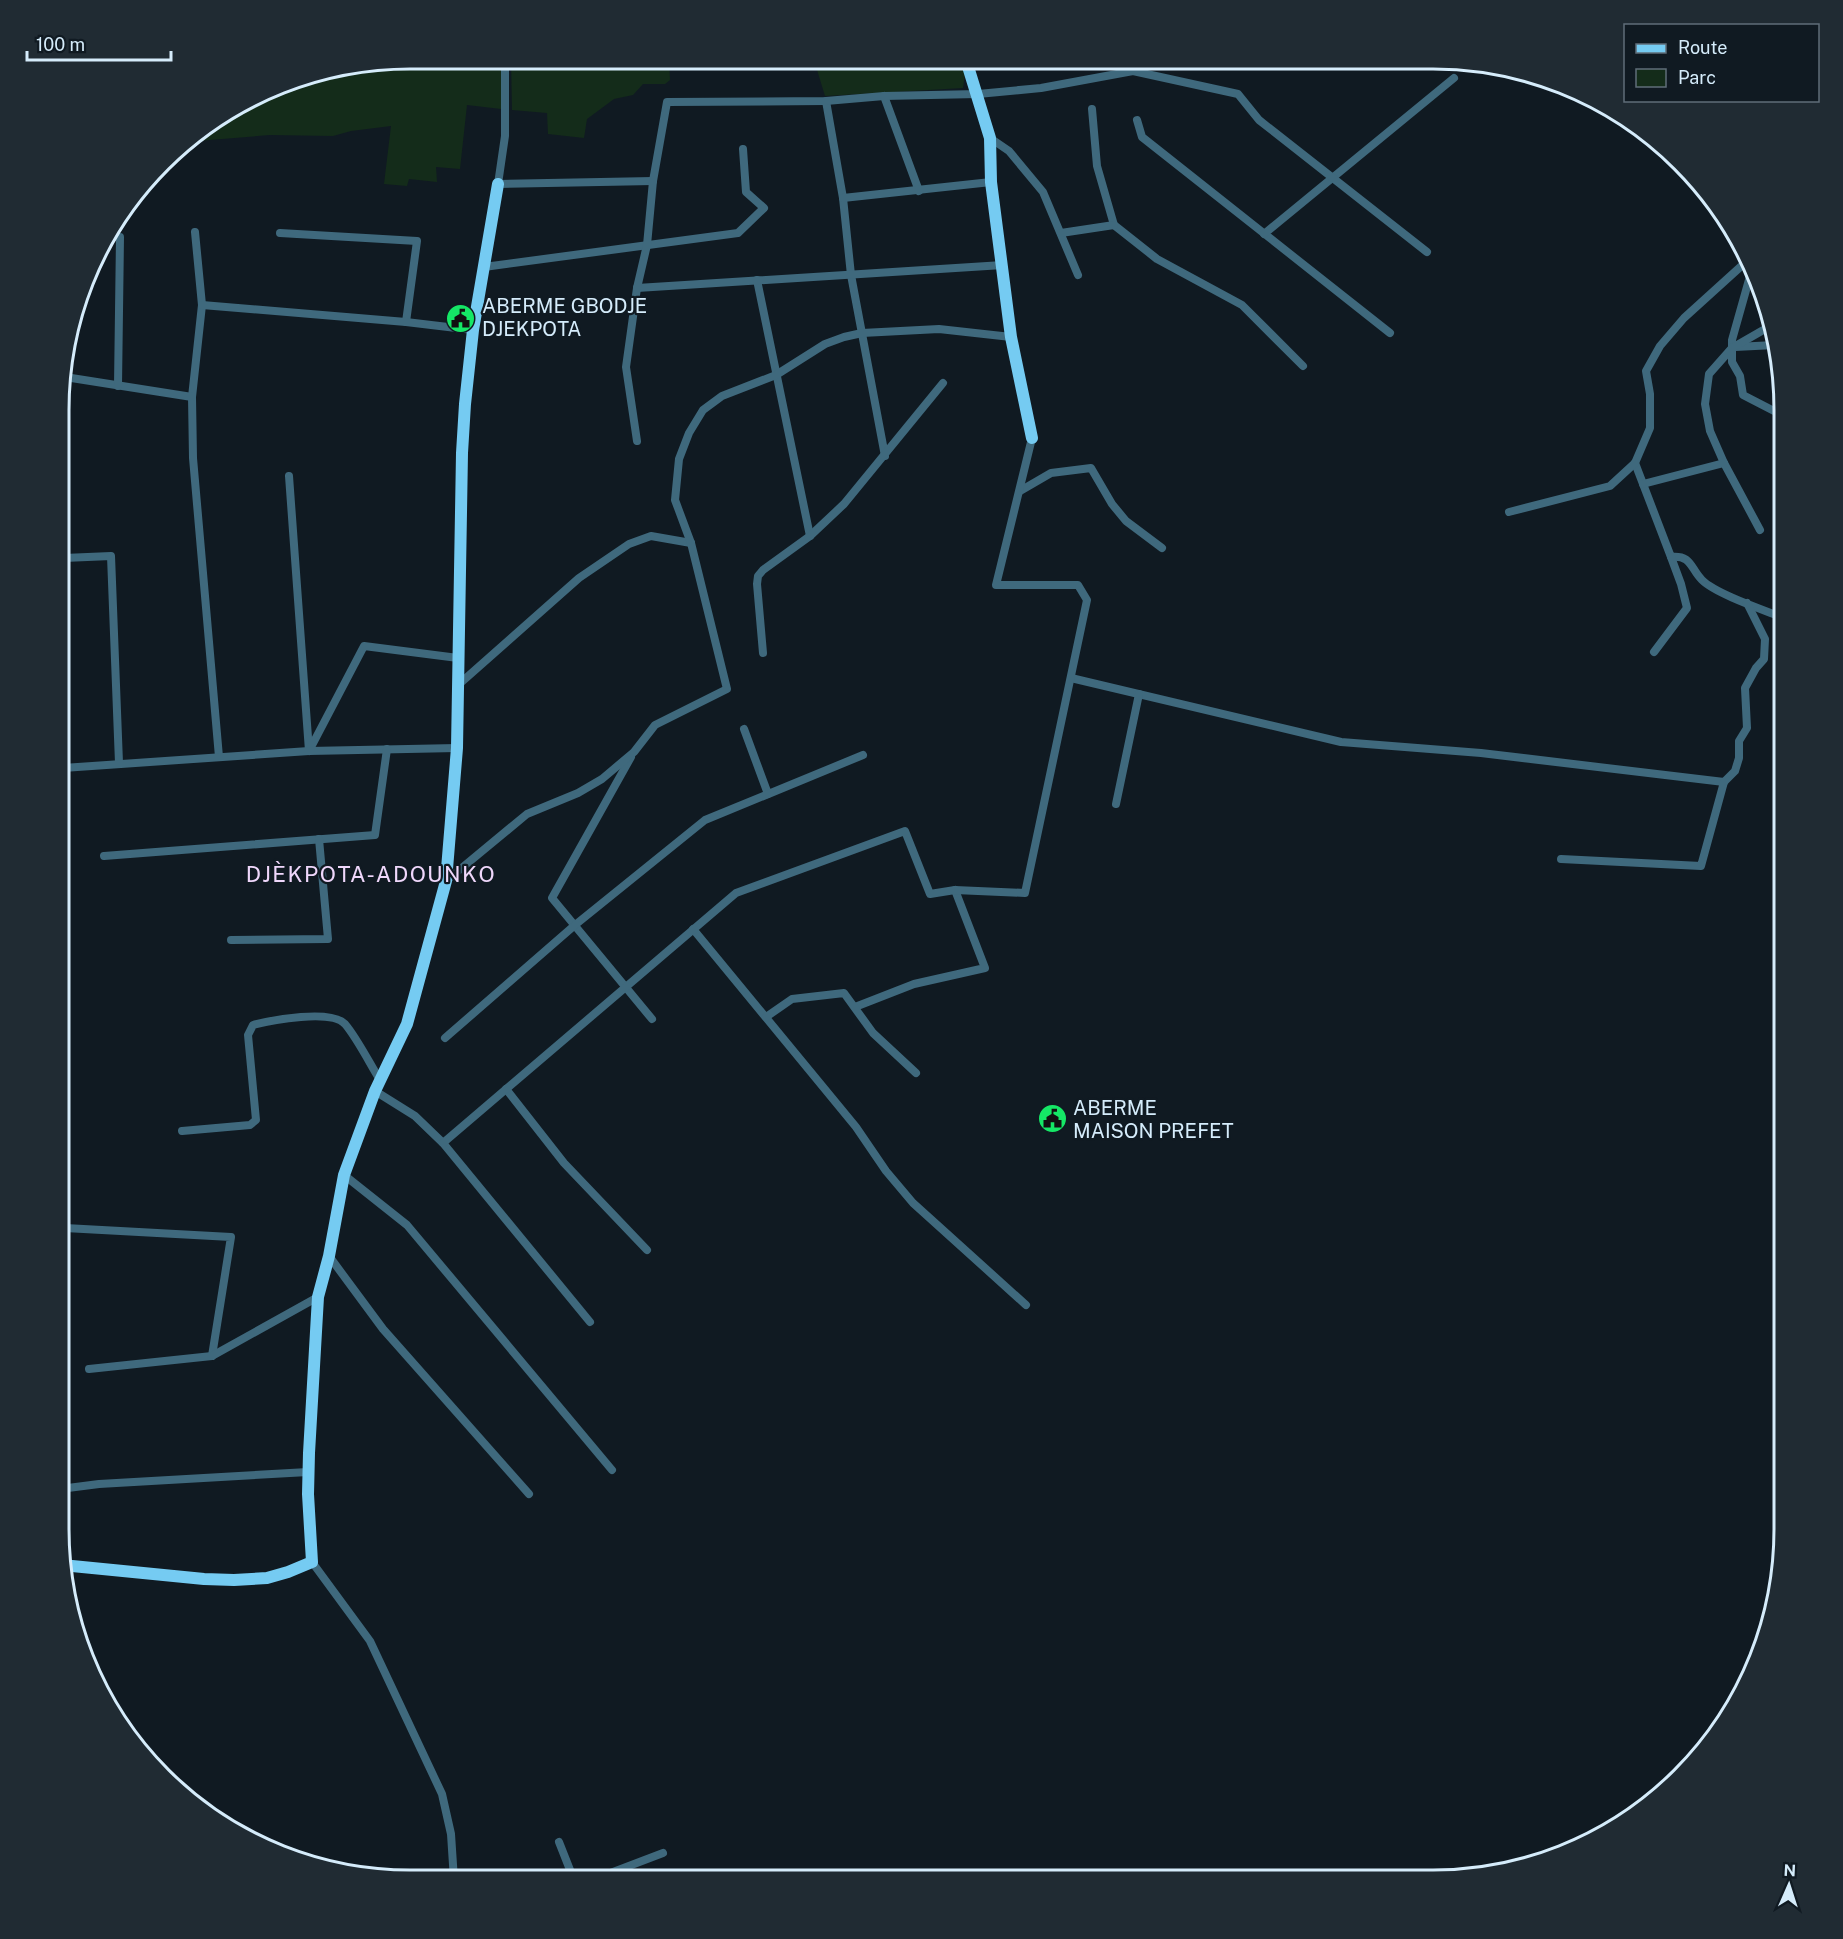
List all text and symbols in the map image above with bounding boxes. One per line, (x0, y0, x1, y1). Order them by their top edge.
scale bar (27, 24, 171, 62)
legend (1624, 24, 1819, 102)
text: 100 m (36, 34, 85, 55)
text: Route (1678, 37, 1727, 58)
text: Parc (1678, 67, 1716, 88)
place label: ABERME GBODJE DJEKPOTA (482, 294, 647, 341)
public building icon: ABERME GBODJE DJEKPOTA (445, 302, 477, 334)
district label: DJÈKPOTA-ADOUNKO (246, 861, 496, 887)
place label: ABERME MAISON PREFET (1073, 1096, 1234, 1143)
public building icon: ABERME MAISON PREFET (1036, 1103, 1068, 1135)
north arrow (1759, 1855, 1819, 1915)
text: N (1783, 1861, 1797, 1880)

